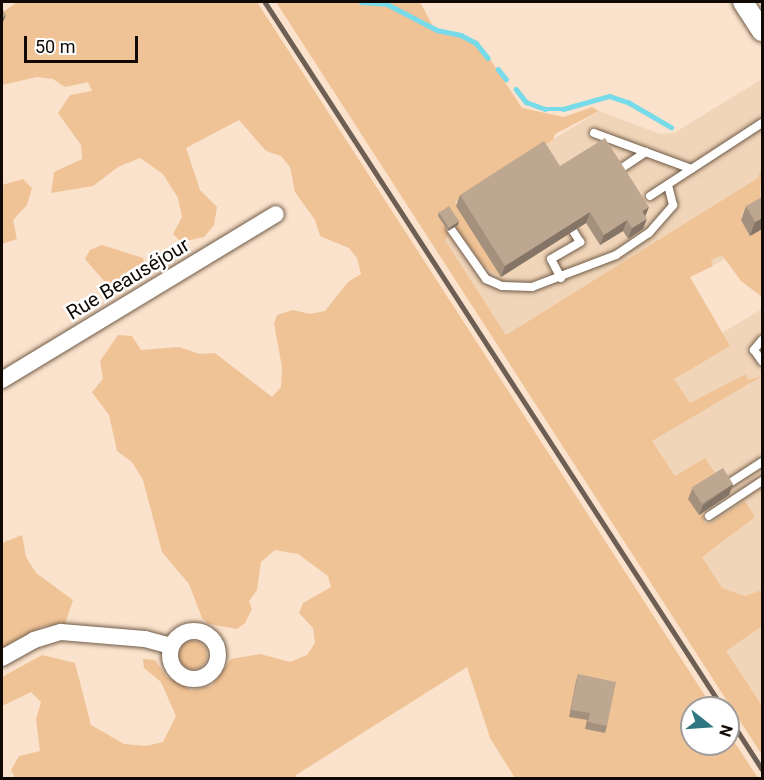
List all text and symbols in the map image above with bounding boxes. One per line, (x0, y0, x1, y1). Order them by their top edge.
scale bar (27, 24, 141, 62)
text: 50 m (35, 36, 75, 57)
street label: Rue Beauséjour (62, 233, 194, 325)
north arrow (680, 696, 740, 756)
text: N (715, 723, 737, 739)

